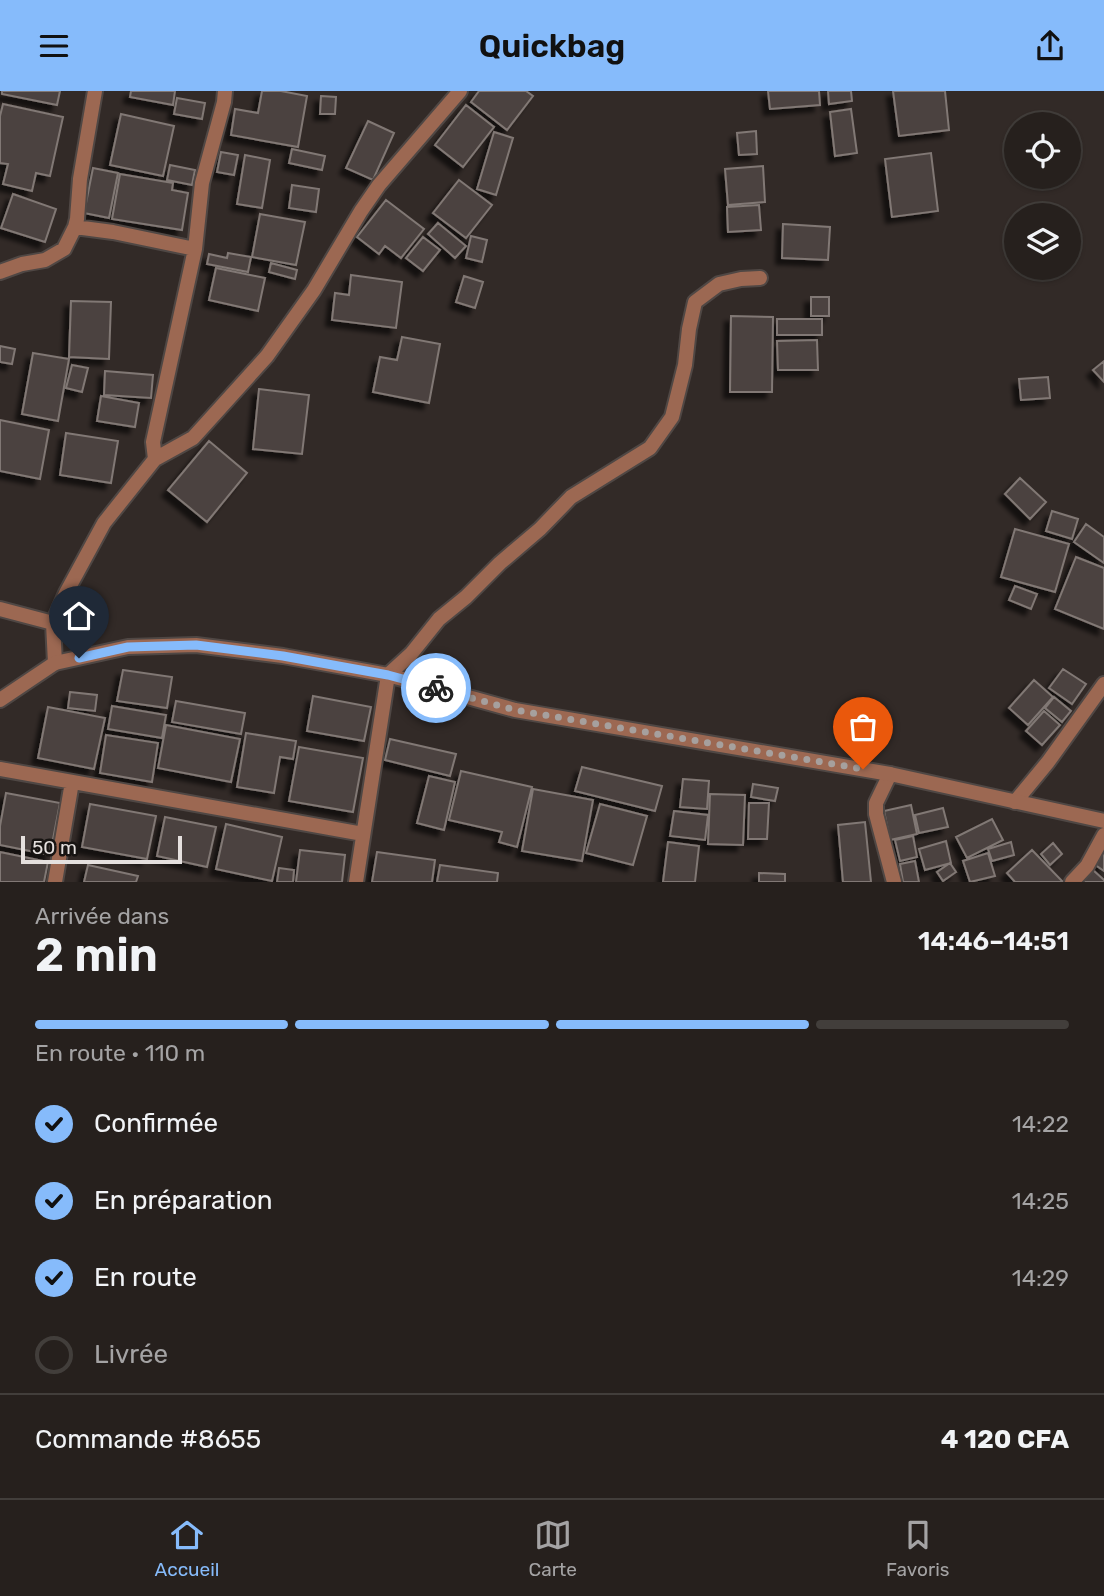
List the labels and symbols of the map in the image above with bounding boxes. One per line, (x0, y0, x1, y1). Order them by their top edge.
pin (49, 586, 109, 658)
courier (401, 653, 471, 723)
pin (833, 697, 893, 769)
scale bar (21, 833, 182, 865)

